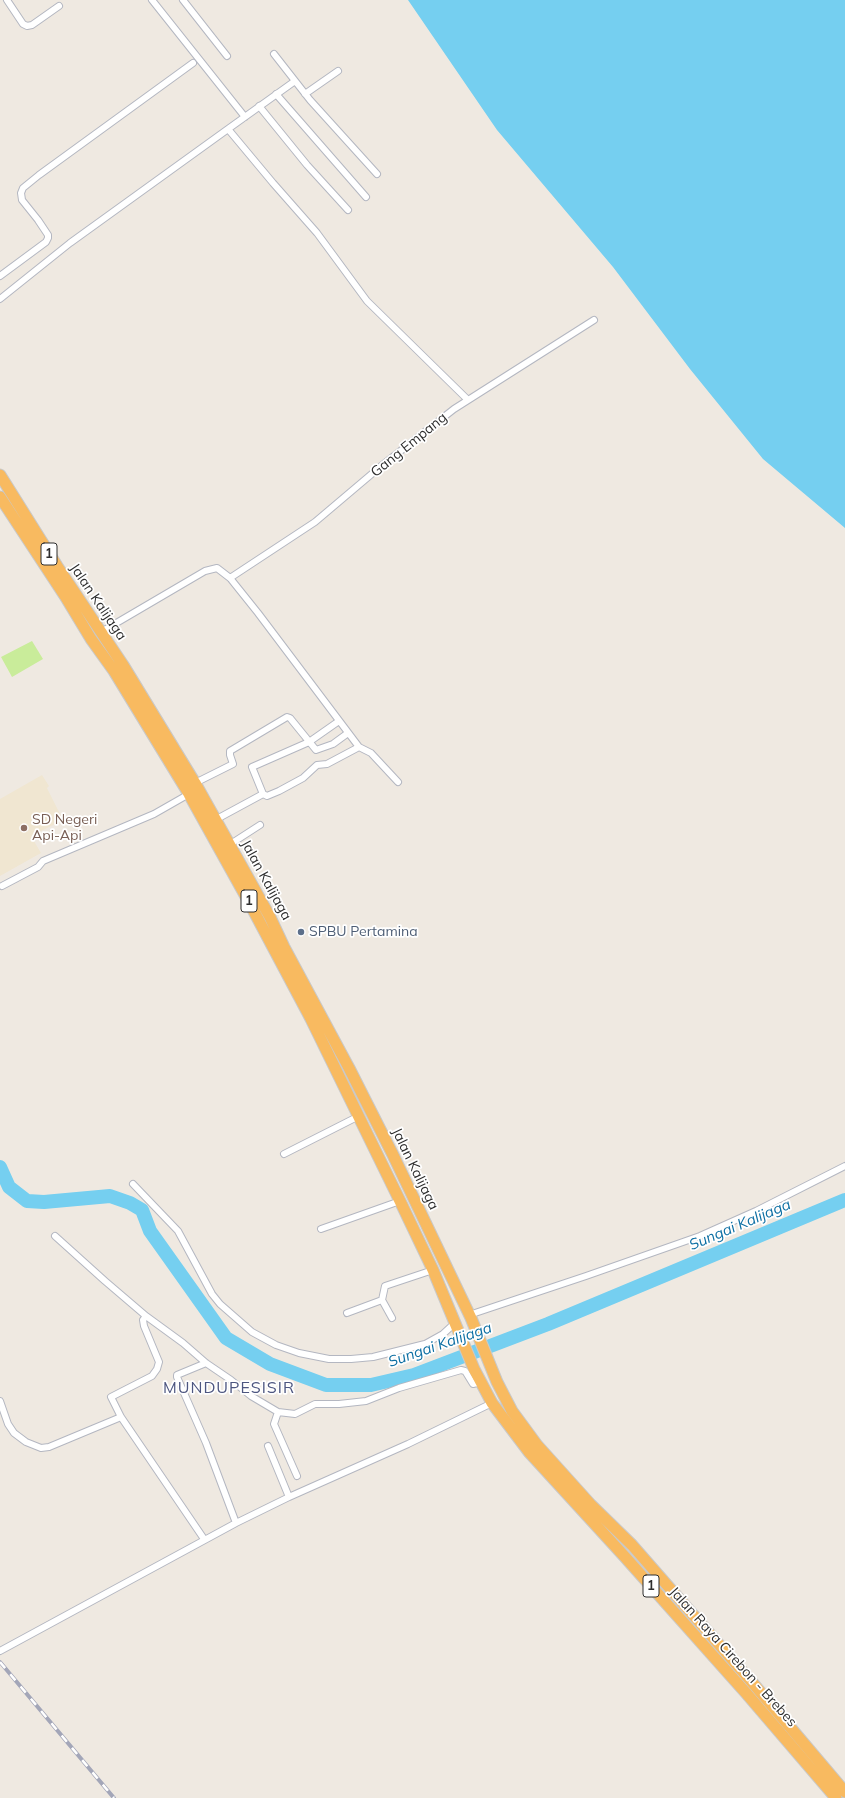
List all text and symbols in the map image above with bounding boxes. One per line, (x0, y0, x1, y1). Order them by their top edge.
street label: Gang Empang (368, 409, 450, 481)
road number: 1 (41, 543, 57, 565)
street label: Jalan Kalijaga (66, 560, 130, 644)
place label: SD Negeri Api-Api (32, 812, 97, 844)
marker: SD Negeri Api-Api (19, 823, 29, 833)
street label: Jalan Kalijaga (237, 837, 295, 923)
road number: 1 (241, 890, 257, 912)
place label: SPBU Pertamina (309, 924, 418, 940)
marker: SPBU Pertamina (296, 927, 306, 937)
street label: Jalan Kalijaga (388, 1125, 442, 1213)
water label: Sungai Kalijaga (687, 1196, 793, 1254)
water label: Sungai Kalijaga (386, 1319, 494, 1371)
district label: MUNDUPESISIR (163, 1378, 295, 1398)
road number: 1 (643, 1575, 659, 1597)
street label: Jalan Raya Cirebon - Brebes (666, 1584, 800, 1730)

